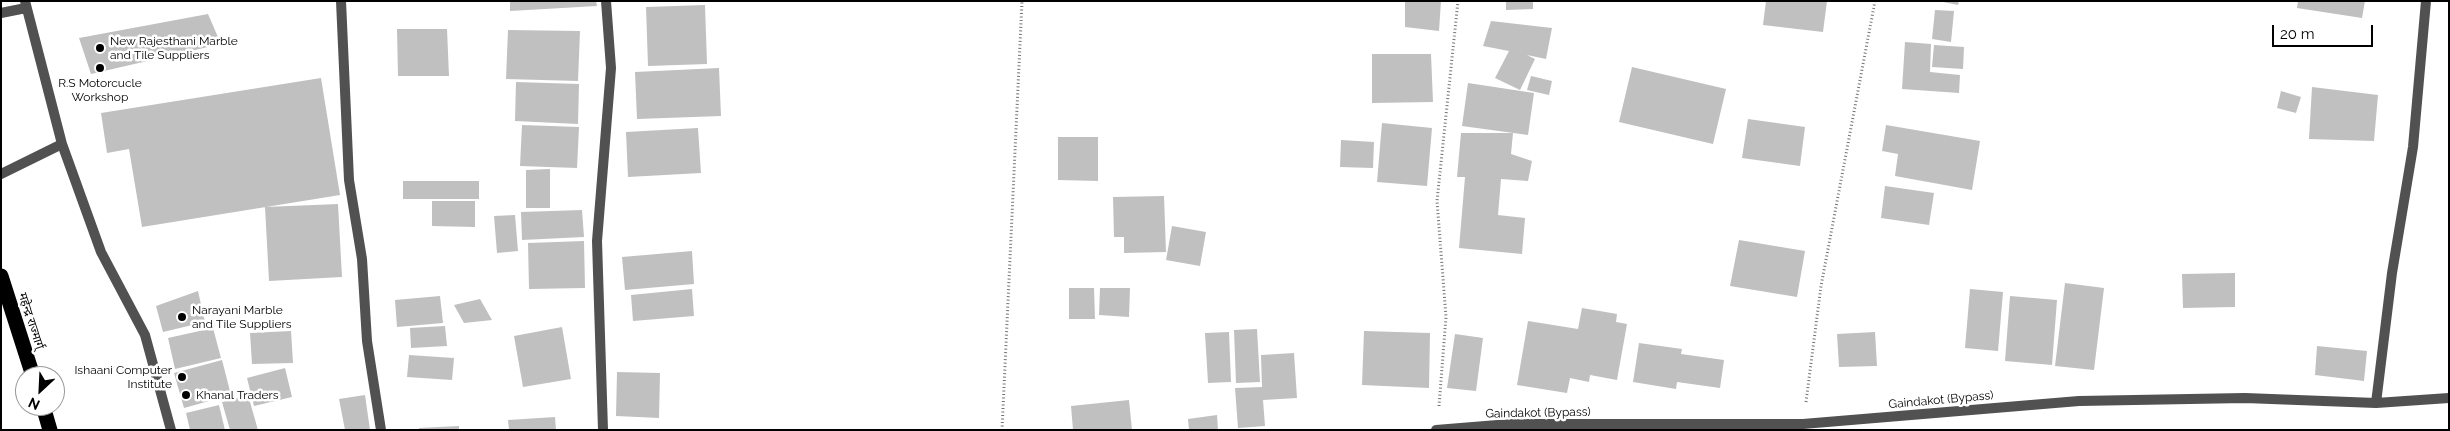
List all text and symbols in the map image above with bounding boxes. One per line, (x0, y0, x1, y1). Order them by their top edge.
scale bar (2275, 15, 2376, 47)
text: 20 m (2280, 25, 2315, 43)
place label: New Rajesthani Marble and Tile Suppliers (110, 34, 238, 62)
marker: New Rajesthani Marble and Tile Suppliers (94, 42, 106, 54)
marker: R.S Motorcucle Workshop (94, 62, 106, 74)
place label: R.S Motorcucle Workshop (58, 76, 142, 104)
street label: महेन्द्र राज्मार्ग् (15, 291, 47, 351)
place label: Narayani Marble and Tile Suppliers (192, 303, 292, 331)
marker: Narayani Marble and Tile Suppliers (176, 311, 188, 323)
place label: Ishaani Computer Institute (74, 363, 172, 391)
north arrow (15, 366, 65, 416)
marker: Ishaani Computer Institute (176, 371, 188, 383)
place label: Khanal Traders (196, 388, 279, 402)
street label: Gaindakot (Bypass) (1888, 388, 1994, 412)
marker: Khanal Traders (180, 389, 192, 401)
text: N (26, 394, 42, 413)
street label: Gaindakot (Bypass) (1485, 405, 1591, 421)

